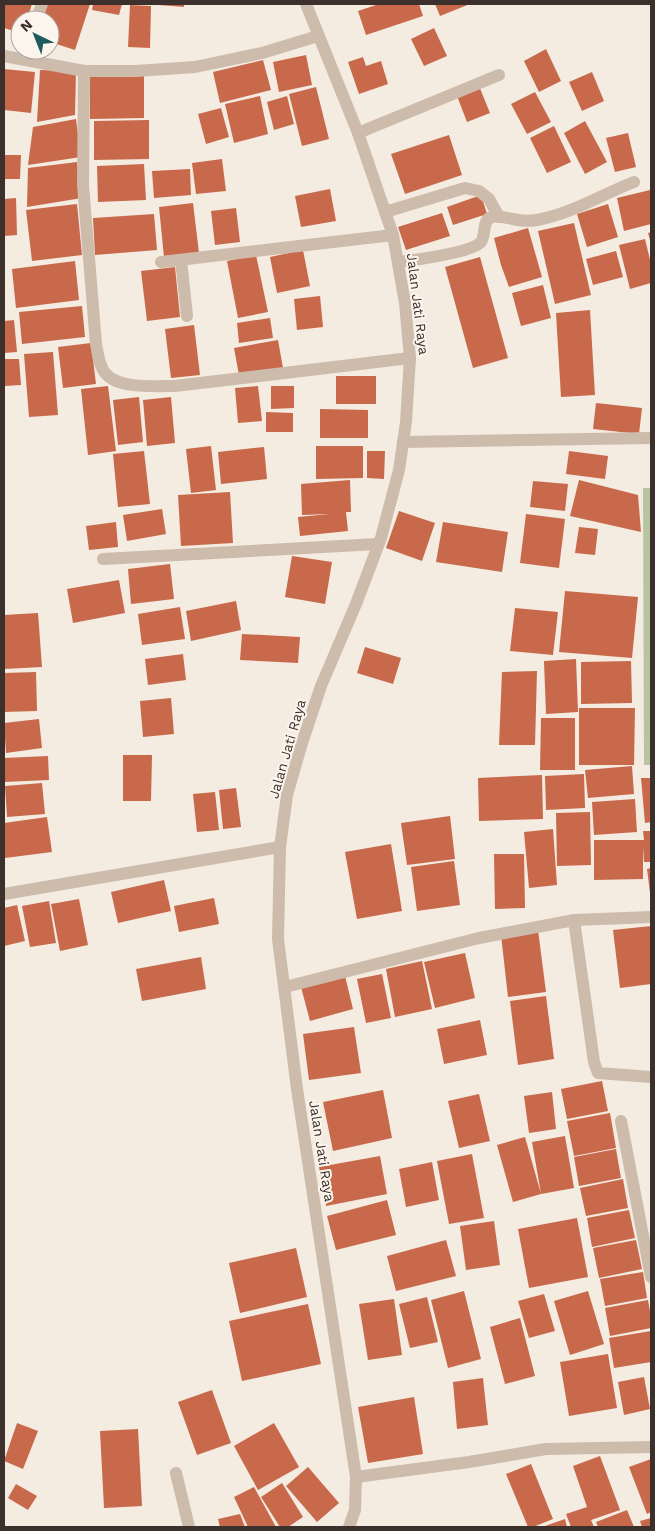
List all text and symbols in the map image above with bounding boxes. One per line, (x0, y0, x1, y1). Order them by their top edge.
north arrow (10, 10, 60, 60)
text: N (17, 16, 35, 35)
street label: Jalan Jati Raya (404, 252, 432, 356)
street label: Jalan Jati Raya (265, 698, 309, 800)
street label: Jalan Jati Raya (306, 1099, 338, 1203)

